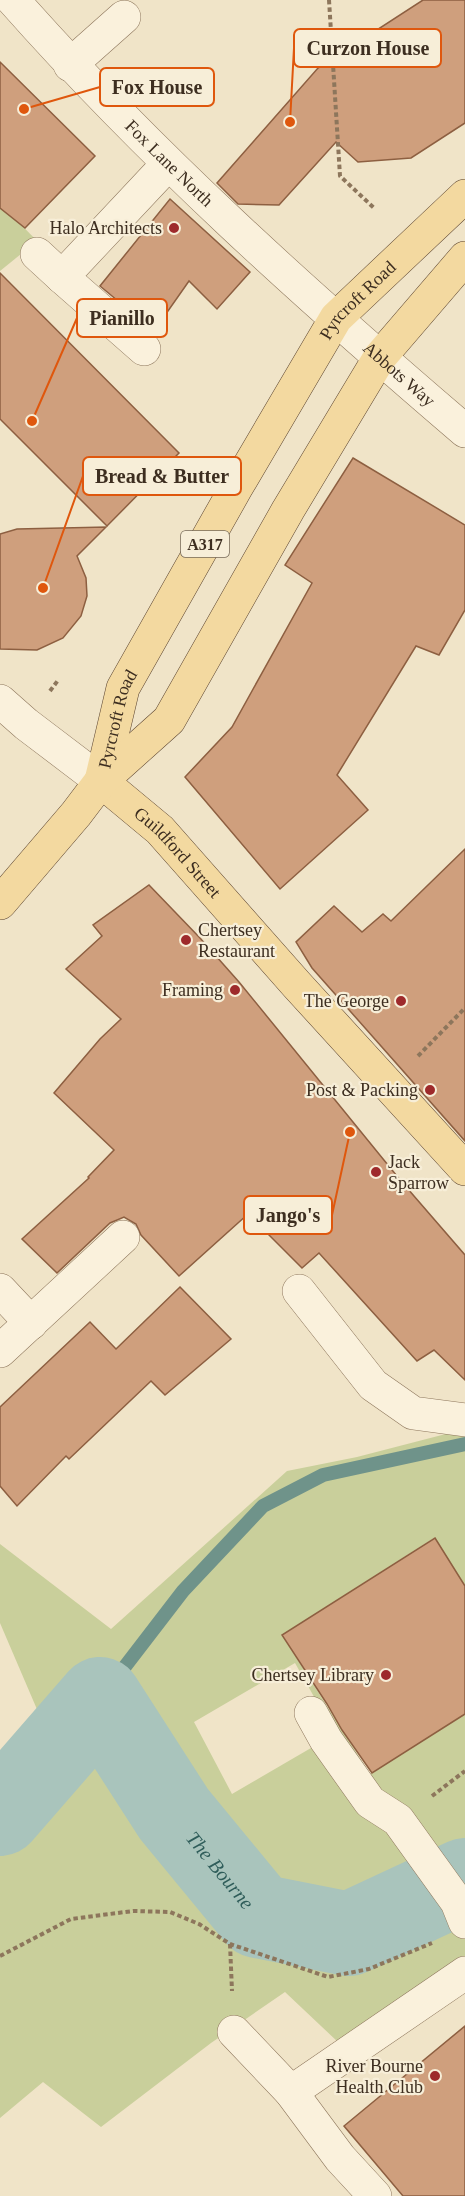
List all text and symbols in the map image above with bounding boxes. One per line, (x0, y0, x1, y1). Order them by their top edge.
callout: Curzon House (294, 29, 441, 67)
text: Curzon House (307, 37, 430, 59)
callout: Fox House (100, 68, 214, 106)
text: Fox House (112, 76, 202, 98)
street label: Fox Lane North (121, 116, 217, 211)
place label: Halo Architects (50, 218, 162, 238)
marker: Halo Architects (167, 221, 181, 235)
street label: Pyrcroft Road (316, 257, 400, 343)
callout: Pianillo (77, 299, 167, 337)
text: Pianillo (89, 307, 155, 329)
street label: Abbots Way (359, 337, 439, 411)
callout: Bread & Butter (83, 457, 241, 495)
text: Bread & Butter (95, 465, 229, 487)
road number: A317 (181, 531, 229, 557)
street label: Pyrcroft Road (94, 666, 141, 770)
street label: Guildford Street (130, 803, 225, 902)
place label: Chertsey Restaurant (198, 920, 275, 961)
marker: Chertsey Restaurant (179, 933, 193, 947)
place label: Framing (162, 980, 223, 1000)
marker: Framing (228, 983, 242, 997)
place label: The George (304, 991, 389, 1011)
marker: The George (394, 994, 408, 1008)
place label: Post & Packing (306, 1080, 418, 1100)
marker: Post & Packing (423, 1083, 437, 1097)
place label: Jack Sparrow (388, 1152, 449, 1193)
marker: Jack Sparrow (369, 1165, 383, 1179)
callout: Jango's (244, 1196, 332, 1234)
text: Jango's (256, 1204, 320, 1227)
place label: Chertsey Library (252, 1665, 374, 1685)
marker: Chertsey Library (379, 1668, 393, 1682)
water label: The Bourne (182, 1827, 259, 1914)
place label: River Bourne Health Club (326, 2056, 423, 2097)
marker: River Bourne Health Club (428, 2069, 442, 2083)

